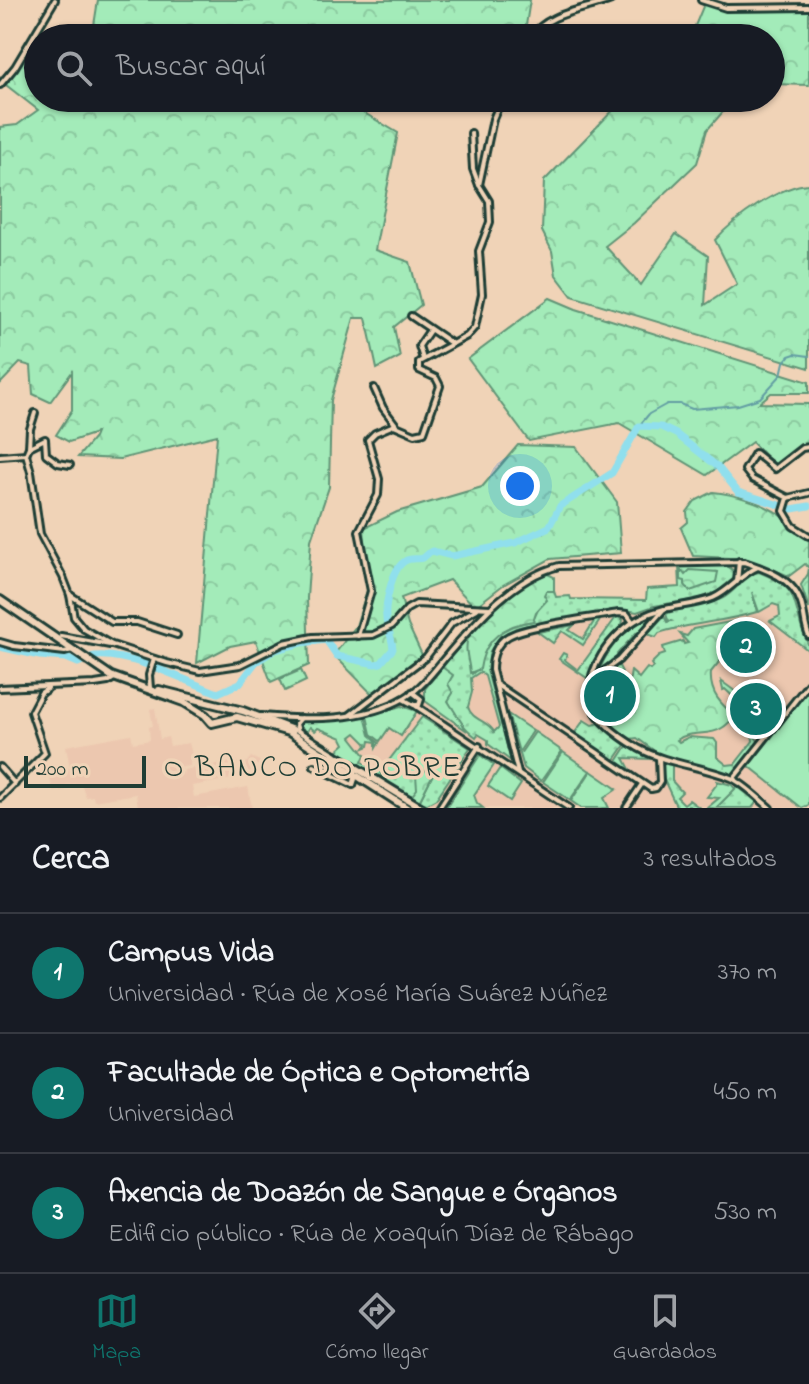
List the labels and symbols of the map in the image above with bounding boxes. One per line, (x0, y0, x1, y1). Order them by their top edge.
your location (500, 466, 540, 506)
pin: 2 (720, 617, 772, 677)
pin: 1 (584, 666, 636, 726)
pin: 3 (730, 679, 782, 739)
district label: O BANCO DO POBRE (164, 747, 462, 791)
scale bar (24, 752, 146, 788)

